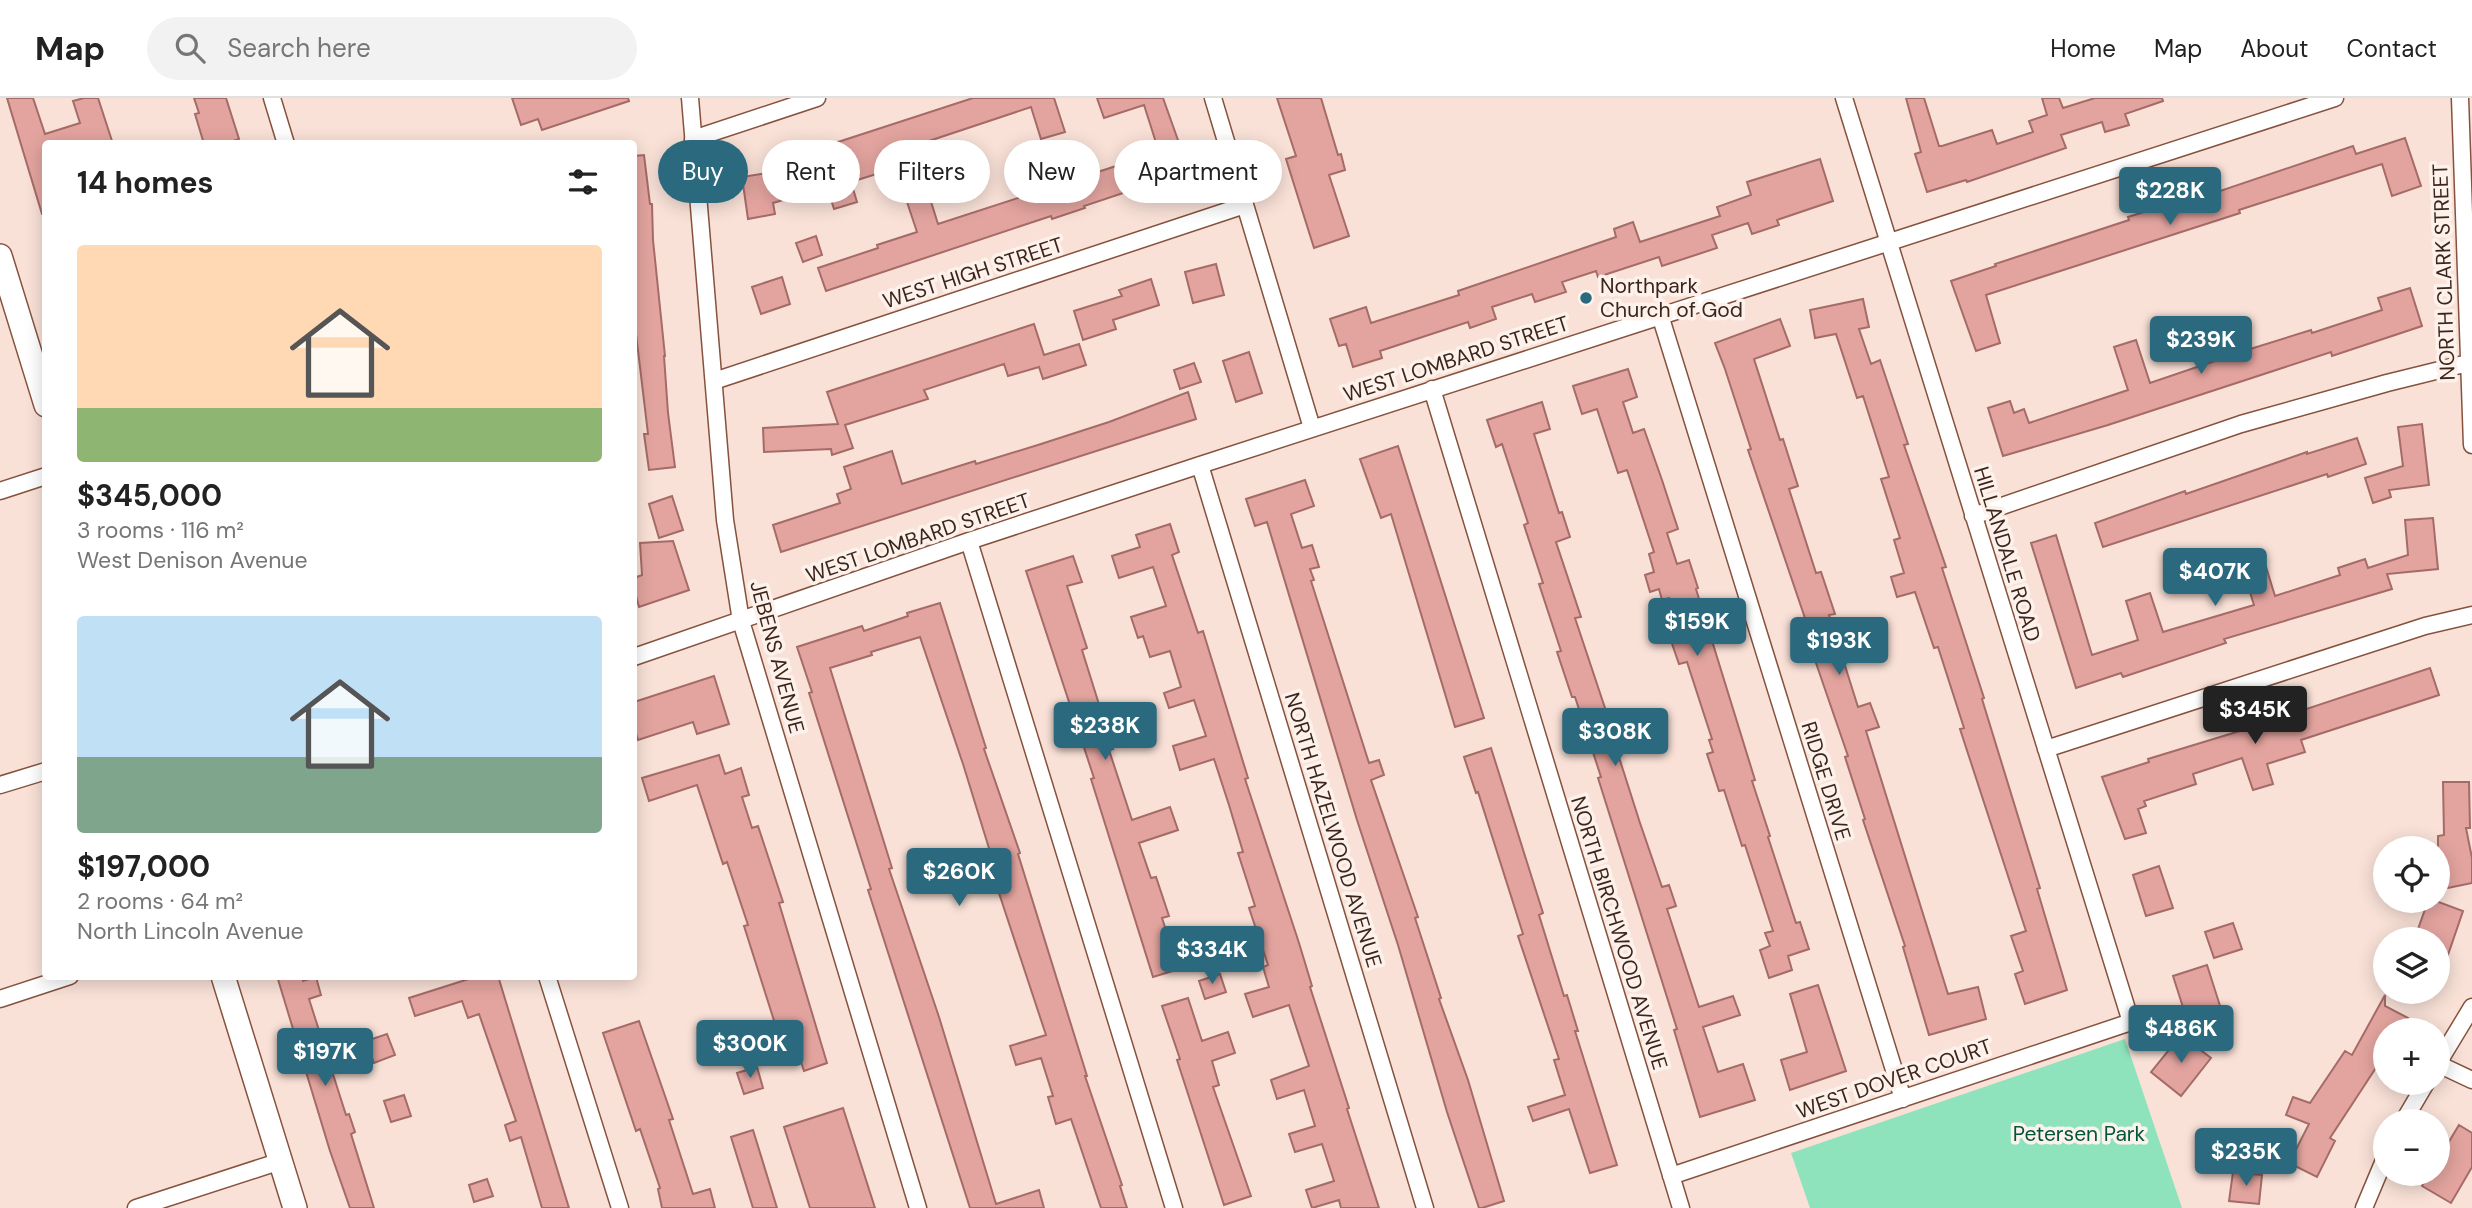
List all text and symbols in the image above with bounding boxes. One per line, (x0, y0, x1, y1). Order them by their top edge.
search box (147, 17, 637, 80)
text: Map (35, 27, 105, 70)
icon: search (171, 29, 209, 67)
text: Search here (227, 31, 371, 65)
text: Home (2050, 33, 2116, 64)
text: Map (2154, 33, 2202, 64)
text: About (2240, 33, 2309, 64)
text: Contact (2347, 33, 2437, 64)
chip: Buy (658, 140, 748, 203)
chip: Rent (762, 140, 860, 203)
chip: Filters (874, 140, 990, 203)
chip: New (1004, 140, 1100, 203)
chip: Apartment (1114, 140, 1282, 203)
text: 14 homes (77, 163, 214, 202)
icon: filters (564, 163, 602, 201)
street label: NORTH CLARK STREET (2426, 163, 2462, 381)
pin: $228K (2121, 167, 2219, 227)
text: $228K (2135, 175, 2205, 205)
street label: WEST HIGH STREET (879, 231, 1067, 315)
place label: Northpark Church of God (1600, 272, 1743, 324)
icon: home (277, 290, 403, 416)
marker: Northpark Church of God (1578, 290, 1594, 306)
street label: WEST LOMBARD STREET (1340, 309, 1572, 409)
pin: $239K (2152, 316, 2250, 376)
text: $239K (2166, 324, 2236, 354)
street label: HILLANDALE ROAD (1967, 463, 2047, 645)
text: $345,000 (77, 476, 222, 515)
street label: WEST LOMBARD STREET (802, 486, 1034, 590)
text: 3 rooms · 116 m² (77, 515, 244, 545)
text: West Denison Avenue (77, 545, 308, 575)
pin: $407K (2166, 548, 2264, 608)
text: $407K (2179, 556, 2251, 586)
street label: JEBENS AVENUE (743, 577, 811, 737)
pin: $159K (1648, 598, 1746, 658)
text: $159K (1664, 606, 1730, 636)
pin: $193K (1790, 618, 1888, 677)
text: $193K (1806, 625, 1872, 655)
icon: home (277, 661, 403, 787)
pin: $345K (2206, 686, 2304, 746)
street label: NORTH HAZELWOOD AVENUE (1278, 689, 1388, 971)
text: $345K (2219, 694, 2291, 724)
pin: $238K (1056, 702, 1154, 762)
pin: $308K (1566, 708, 1664, 768)
text: $238K (1070, 710, 1140, 740)
text: $308K (1578, 716, 1652, 746)
street label: RIDGE DRIVE (1795, 718, 1857, 844)
street label: NORTH BIRCHWOOD AVENUE (1564, 793, 1674, 1073)
map controls (2373, 836, 2450, 1186)
button: locate (2373, 836, 2450, 913)
text: $197,000 (77, 847, 210, 886)
pin: $260K (910, 848, 1008, 908)
text: $260K (923, 856, 995, 886)
text: 2 rooms · 64 m² (77, 886, 243, 916)
text: North Lincoln Avenue (77, 916, 304, 946)
pin: $334K (1163, 926, 1261, 986)
button: layers (2373, 927, 2450, 1004)
text: $334K (1176, 934, 1248, 964)
pin: $486K (2132, 1006, 2230, 1065)
text: $486K (2144, 1013, 2218, 1043)
button: + (2373, 1018, 2450, 1095)
pin: $300K (701, 1020, 799, 1080)
pin: $197K (276, 1028, 374, 1088)
text: $300K (712, 1028, 788, 1058)
street label: WEST DOVER COURT (1793, 1032, 1996, 1126)
text: $197K (293, 1036, 357, 1066)
button: − (2373, 1109, 2450, 1186)
park label: Petersen Park (2013, 1120, 2146, 1148)
pin: $235K (2197, 1128, 2295, 1188)
text: $235K (2211, 1136, 2281, 1166)

